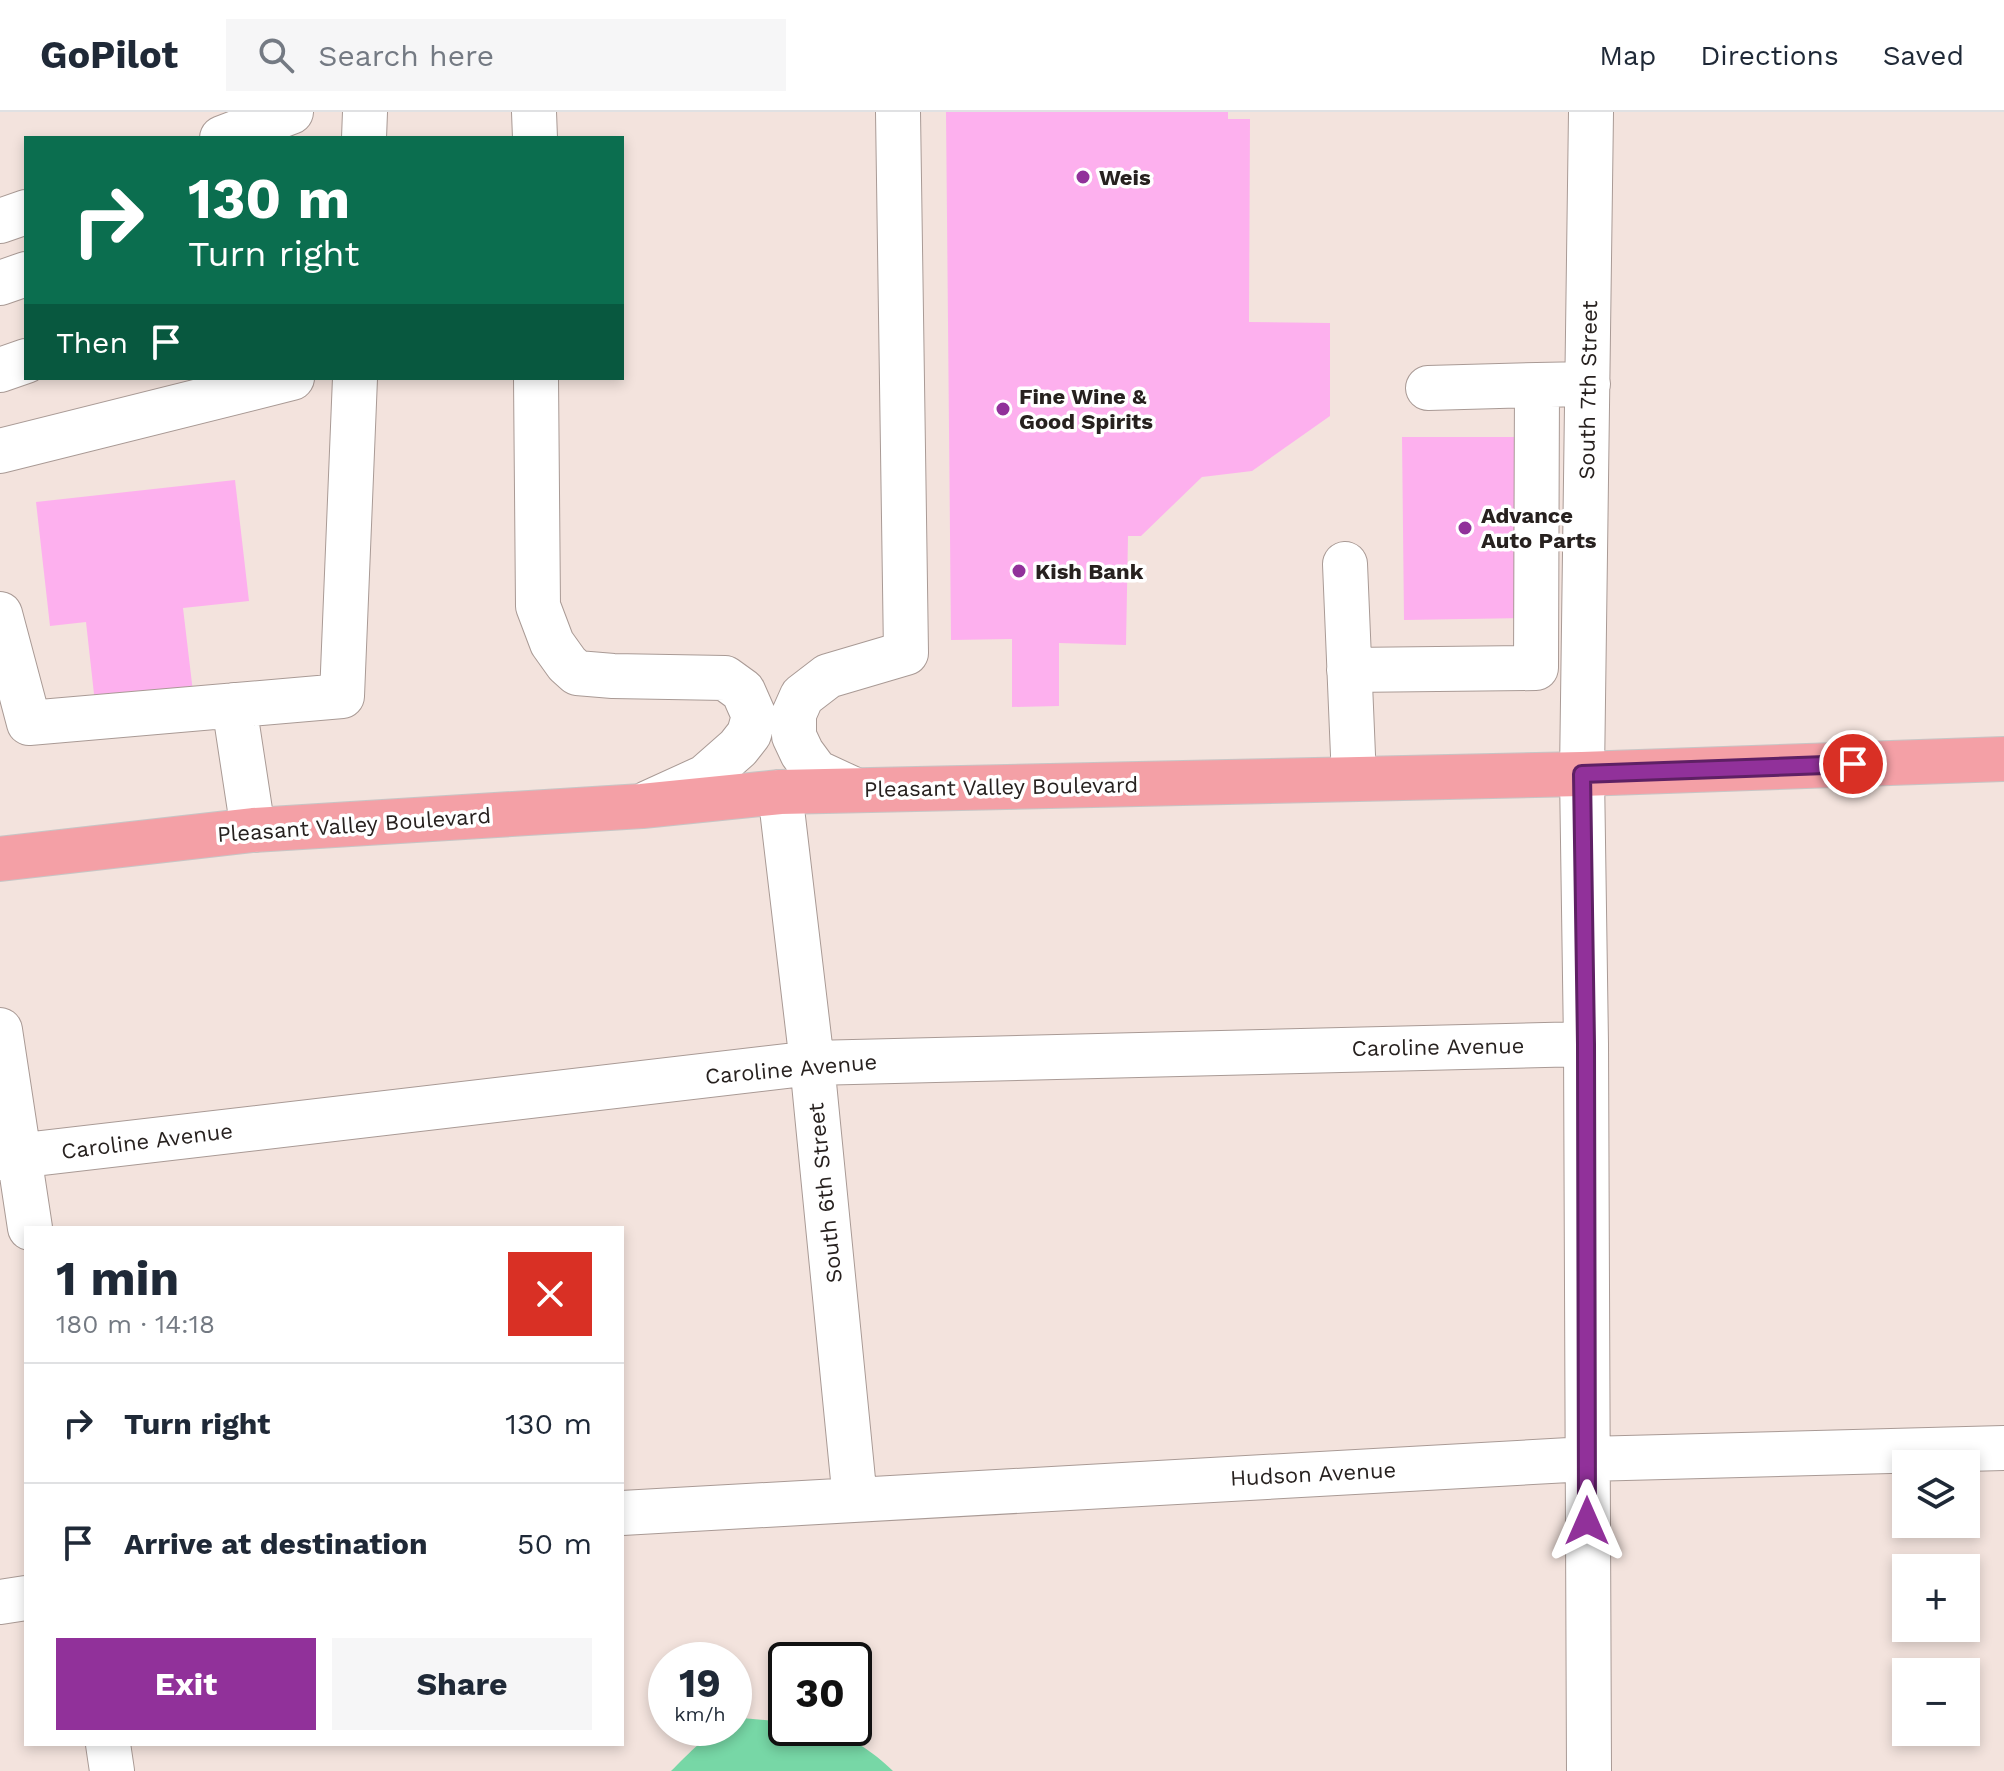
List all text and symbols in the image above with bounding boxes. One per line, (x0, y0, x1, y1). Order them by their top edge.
search box (226, 19, 786, 91)
text: GoPilot (40, 33, 178, 77)
icon: search (254, 33, 298, 77)
text: Search here (318, 38, 494, 73)
text: Map (1599, 39, 1656, 72)
text: Directions (1700, 39, 1839, 72)
text: Saved (1883, 39, 1964, 72)
place label: Weis (1099, 165, 1151, 190)
text: 130 m (188, 166, 350, 232)
icon: right (56, 168, 160, 272)
marker: Weis (1074, 168, 1092, 186)
text: Turn right (188, 233, 359, 275)
street label: South 7th Street (1574, 300, 1602, 480)
icon: arrive (144, 320, 188, 364)
text: Then (56, 325, 128, 360)
place label: Fine Wine & Good Spirits (1019, 384, 1153, 434)
marker: Fine Wine & Good Spirits (994, 400, 1012, 418)
place label: Advance Auto Parts (1481, 503, 1597, 553)
marker: Advance Auto Parts (1456, 519, 1474, 537)
place label: Kish Bank (1035, 559, 1144, 584)
marker: Kish Bank (1010, 562, 1028, 580)
pin (1819, 730, 1887, 798)
icon: arrive (1831, 742, 1875, 786)
street label: Pleasant Valley Boulevard (864, 772, 1138, 802)
street label: Pleasant Valley Boulevard (216, 803, 492, 847)
street label: Caroline Avenue (1351, 1033, 1525, 1061)
street label: Caroline Avenue (704, 1049, 878, 1089)
street label: South 6th Street (803, 1102, 847, 1284)
street label: Caroline Avenue (60, 1118, 234, 1164)
text: 1 min (56, 1250, 179, 1307)
button: close (508, 1252, 592, 1336)
text: 180 m · 14:18 (56, 1309, 215, 1339)
icon: right (56, 1401, 100, 1445)
text: Turn right (124, 1406, 270, 1441)
text: 130 m (505, 1406, 592, 1441)
map controls (1892, 1450, 1980, 1746)
button: layers (1892, 1450, 1980, 1538)
street label: Hudson Avenue (1229, 1457, 1397, 1491)
position arrow (1545, 1479, 1629, 1563)
icon: arrive (56, 1521, 100, 1565)
text: Arrive at destination (124, 1526, 428, 1561)
text: 50 m (517, 1526, 592, 1561)
button: + (1892, 1554, 1980, 1642)
button: Exit (56, 1638, 316, 1730)
button: Share (332, 1638, 592, 1730)
speed limit sign: 30 (768, 1642, 872, 1746)
button: − (1892, 1658, 1980, 1746)
text: 19 (679, 1660, 721, 1707)
text: km/h (674, 1702, 726, 1726)

